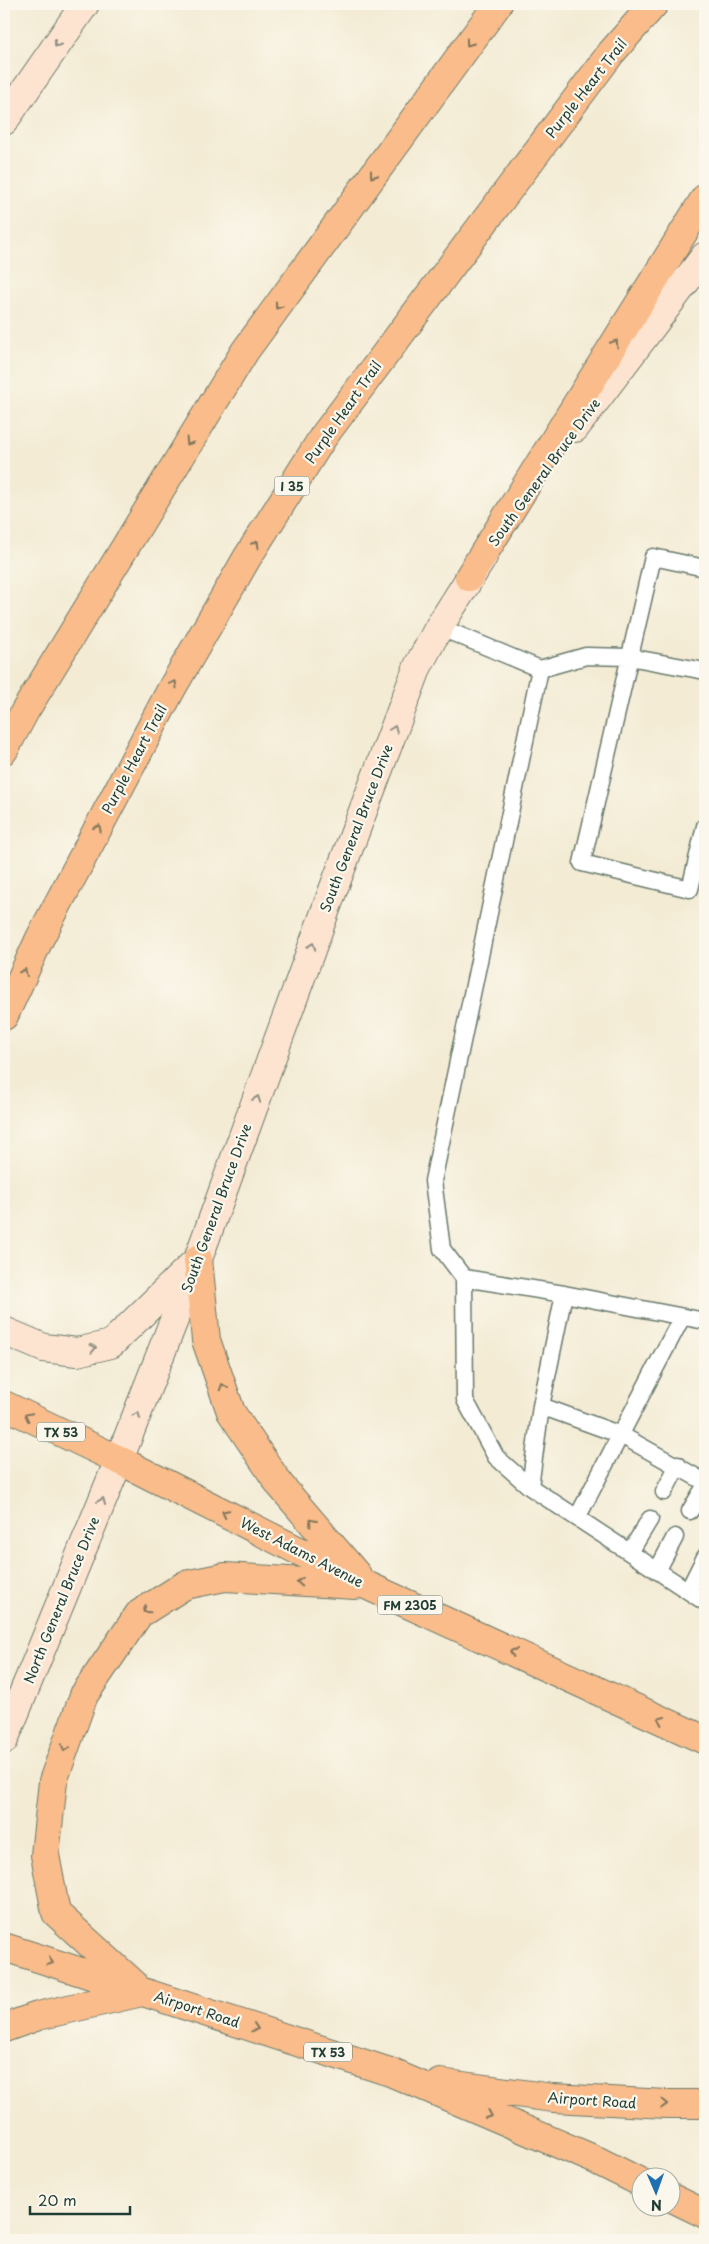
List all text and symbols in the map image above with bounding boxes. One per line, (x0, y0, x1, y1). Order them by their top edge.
street label: Purple Heart Trail (540, 34, 632, 142)
one-way arrow (466, 37, 475, 47)
one-way arrow (54, 38, 63, 48)
one-way arrow (371, 169, 379, 178)
one-way arrow (275, 300, 284, 310)
one-way arrow (609, 339, 619, 348)
street label: Purple Heart Trail (300, 356, 386, 468)
street label: South General Bruce Drive (483, 394, 605, 550)
one-way arrow (186, 437, 196, 446)
road number: I 35 (274, 476, 310, 496)
one-way arrow (250, 540, 260, 549)
one-way arrow (168, 680, 178, 689)
street label: Purple Heart Trail (96, 701, 172, 817)
one-way arrow (388, 725, 398, 734)
street label: South General Bruce Drive (314, 741, 398, 915)
one-way arrow (92, 824, 102, 833)
one-way arrow (306, 943, 316, 951)
one-way arrow (18, 968, 28, 977)
one-way arrow (251, 1095, 261, 1104)
street label: South General Bruce Drive (176, 1121, 256, 1295)
one-way arrow (88, 1343, 97, 1354)
one-way arrow (218, 1383, 228, 1392)
one-way arrow (131, 1411, 141, 1419)
one-way arrow (24, 1412, 33, 1422)
road number: TX 53 (37, 1422, 85, 1441)
one-way arrow (96, 1497, 107, 1506)
one-way arrow (221, 1509, 230, 1519)
street label: West Adams Avenue (237, 1512, 368, 1592)
street label: North General Bruce Drive (18, 1513, 104, 1687)
one-way arrow (308, 1518, 317, 1527)
one-way arrow (296, 1576, 304, 1587)
road number: FM 2305 (378, 1596, 442, 1614)
one-way arrow (142, 1604, 152, 1613)
one-way arrow (509, 1648, 518, 1659)
one-way arrow (657, 1715, 666, 1726)
one-way arrow (60, 1743, 70, 1752)
one-way arrow (45, 1956, 54, 1966)
street label: Airport Road (151, 1985, 243, 2033)
one-way arrow (250, 2022, 258, 2032)
road number: TX 53 (304, 2042, 352, 2062)
street label: Airport Road (547, 2086, 637, 2114)
one-way arrow (660, 2099, 668, 2109)
one-way arrow (484, 2108, 493, 2119)
north arrow (632, 2166, 682, 2216)
scale bar (30, 2184, 130, 2216)
text: 20 m (38, 2188, 77, 2211)
text: N (651, 2195, 662, 2216)

